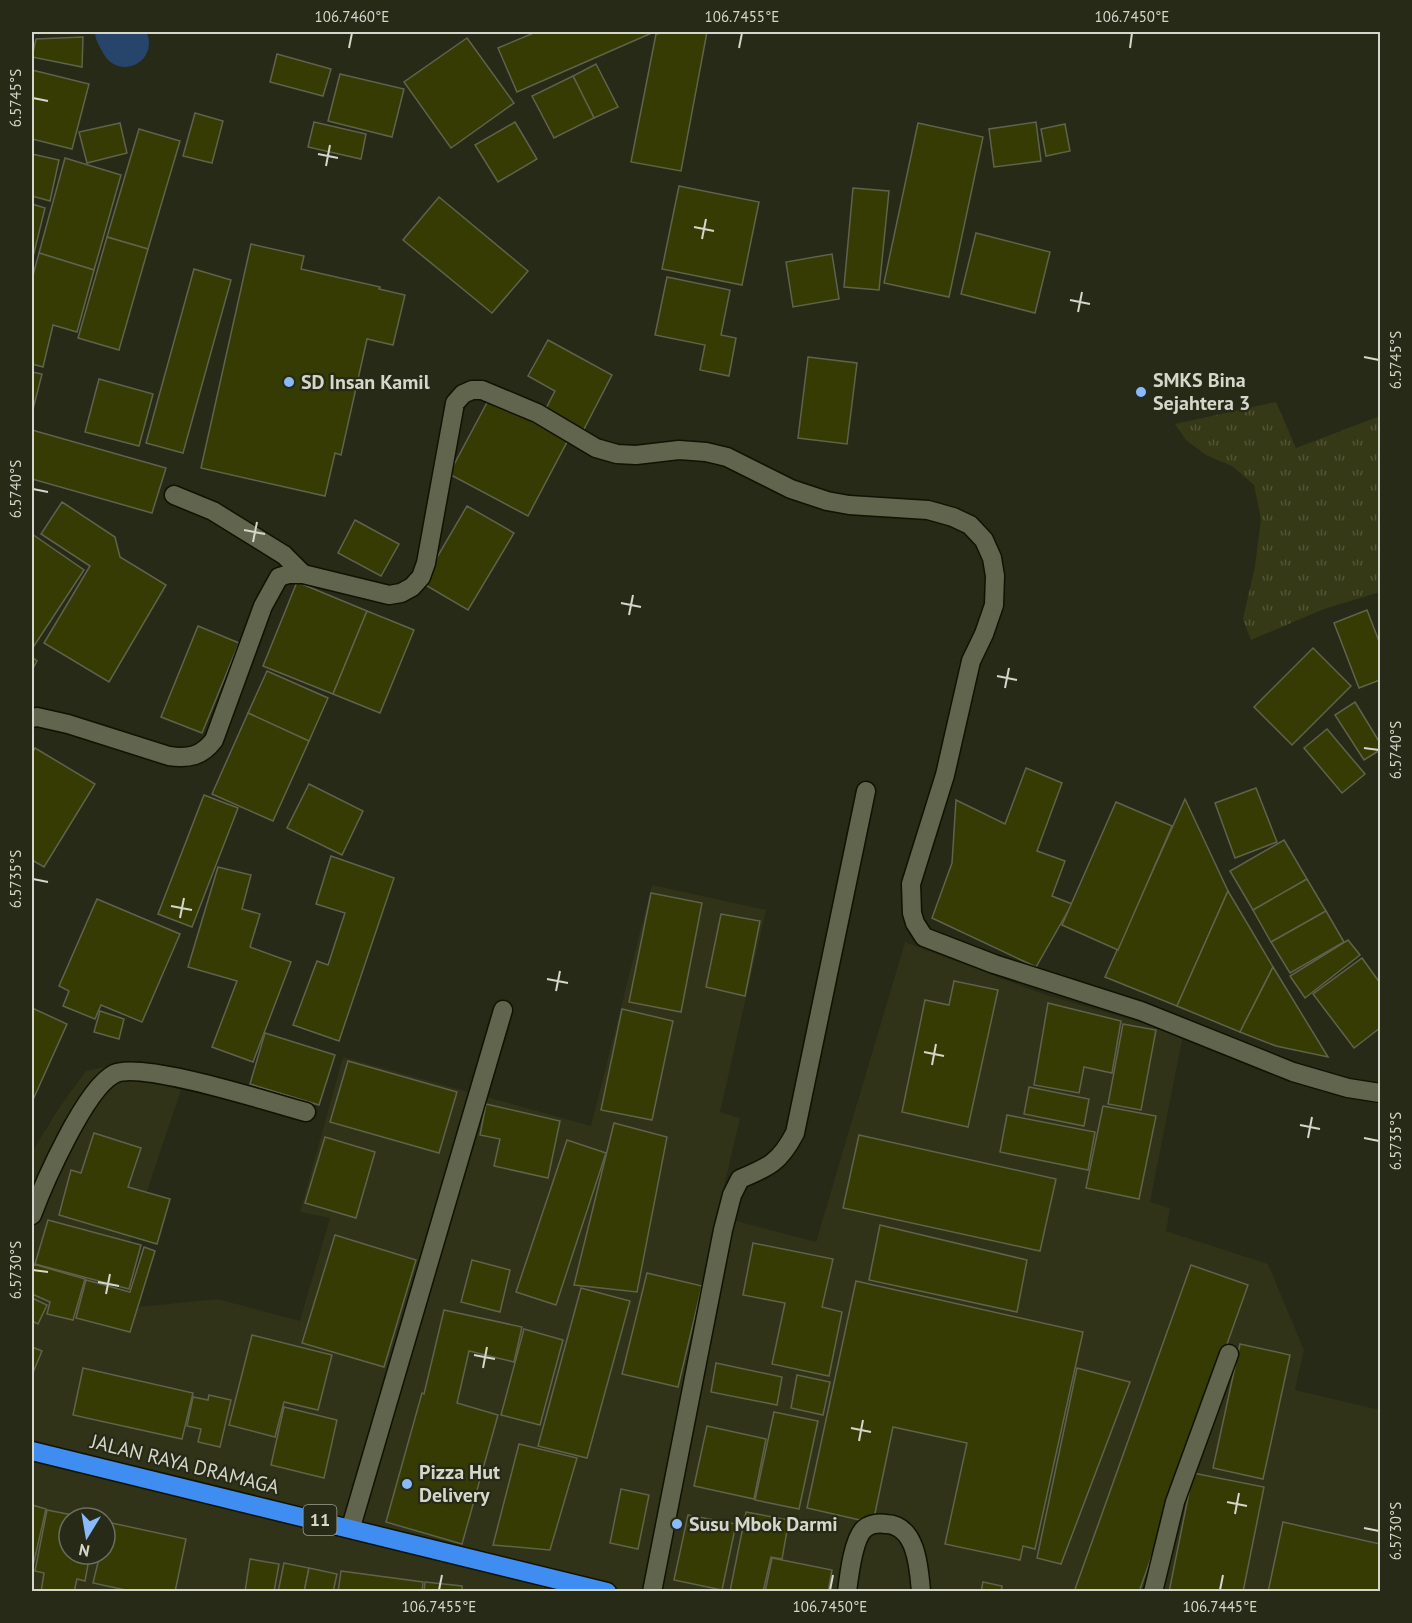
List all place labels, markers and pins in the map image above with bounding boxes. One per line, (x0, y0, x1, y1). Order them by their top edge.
place label: SMKS Bina Sejahtera 3 (1153, 367, 1250, 416)
place label: SD Insan Kamil (301, 369, 430, 395)
marker: SD Insan Kamil (282, 375, 296, 389)
marker: SMKS Bina Sejahtera 3 (1134, 385, 1148, 399)
place label: Pizza Hut Delivery (419, 1459, 500, 1508)
marker: Pizza Hut Delivery (400, 1477, 414, 1491)
place label: Susu Mbok Darmi (689, 1511, 838, 1537)
marker: Susu Mbok Darmi (670, 1517, 684, 1531)

